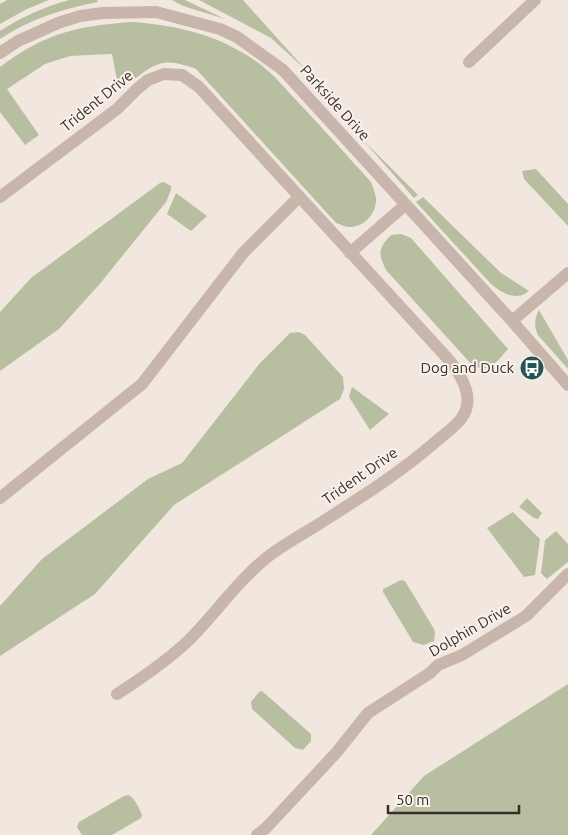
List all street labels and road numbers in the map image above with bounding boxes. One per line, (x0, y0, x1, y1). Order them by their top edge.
street label: Parkside Drive (297, 61, 374, 144)
street label: Trident Drive (57, 66, 136, 135)
street label: Trident Drive (319, 444, 400, 508)
street label: Dolphin Drive (426, 599, 514, 660)

